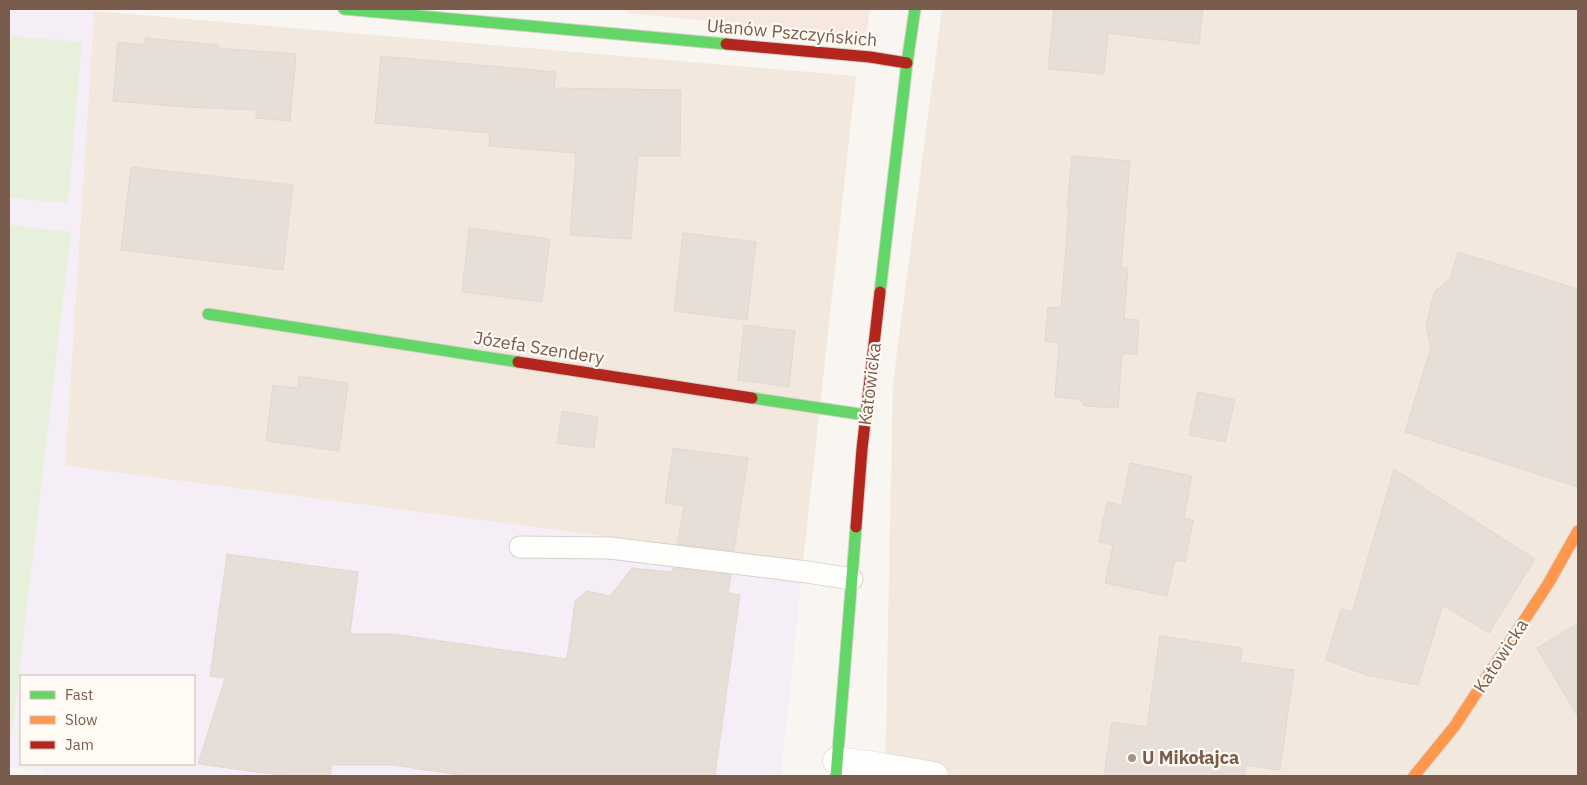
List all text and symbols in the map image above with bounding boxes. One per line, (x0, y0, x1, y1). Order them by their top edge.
street label: Ułanów Pszczyńskich (706, 14, 878, 51)
street label: Józefa Szendery (472, 326, 606, 369)
street label: Katowicka (853, 341, 886, 427)
street label: Katowicka (1468, 614, 1533, 697)
legend (20, 675, 195, 765)
text: Fast (65, 685, 93, 704)
text: Slow (65, 710, 98, 729)
text: Jam (65, 735, 94, 754)
place label: U Mikołajca (1142, 746, 1239, 769)
marker: U Mikołajca (1126, 752, 1138, 764)

